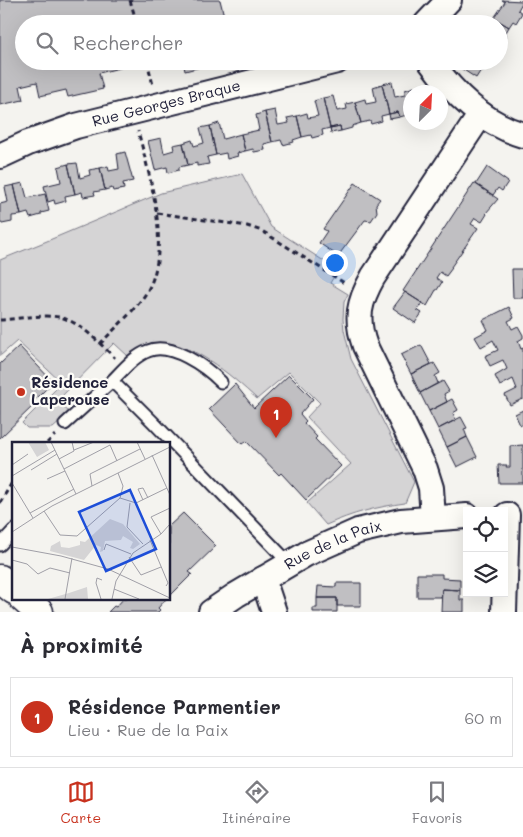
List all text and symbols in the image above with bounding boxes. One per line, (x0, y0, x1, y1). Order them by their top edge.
search box (15, 15, 508, 70)
icon: search (33, 29, 61, 57)
text: Rechercher (73, 30, 183, 55)
street label: Rue Georges Braque (90, 74, 243, 131)
north arrow (403, 85, 448, 130)
your location (322, 250, 348, 276)
place label: Résidence Laperouse (31, 372, 109, 409)
marker: Résidence Laperouse (15, 386, 27, 398)
pin: 1 (260, 397, 292, 438)
inset map (12, 442, 170, 600)
map controls (463, 507, 508, 597)
button: locate (463, 507, 508, 552)
street label: Rue de la Paix (280, 515, 384, 574)
button: layers (463, 552, 508, 597)
text: À proximité (20, 631, 143, 658)
text: Résidence Parmentier (68, 694, 281, 719)
text: 1 (33, 707, 41, 728)
text: 60 m (465, 707, 502, 728)
text: Lieu · Rue de la Paix (68, 719, 228, 740)
tab: Carte (61, 778, 101, 827)
tab: Itinéraire (222, 778, 291, 827)
tab: Favoris (412, 778, 462, 827)

